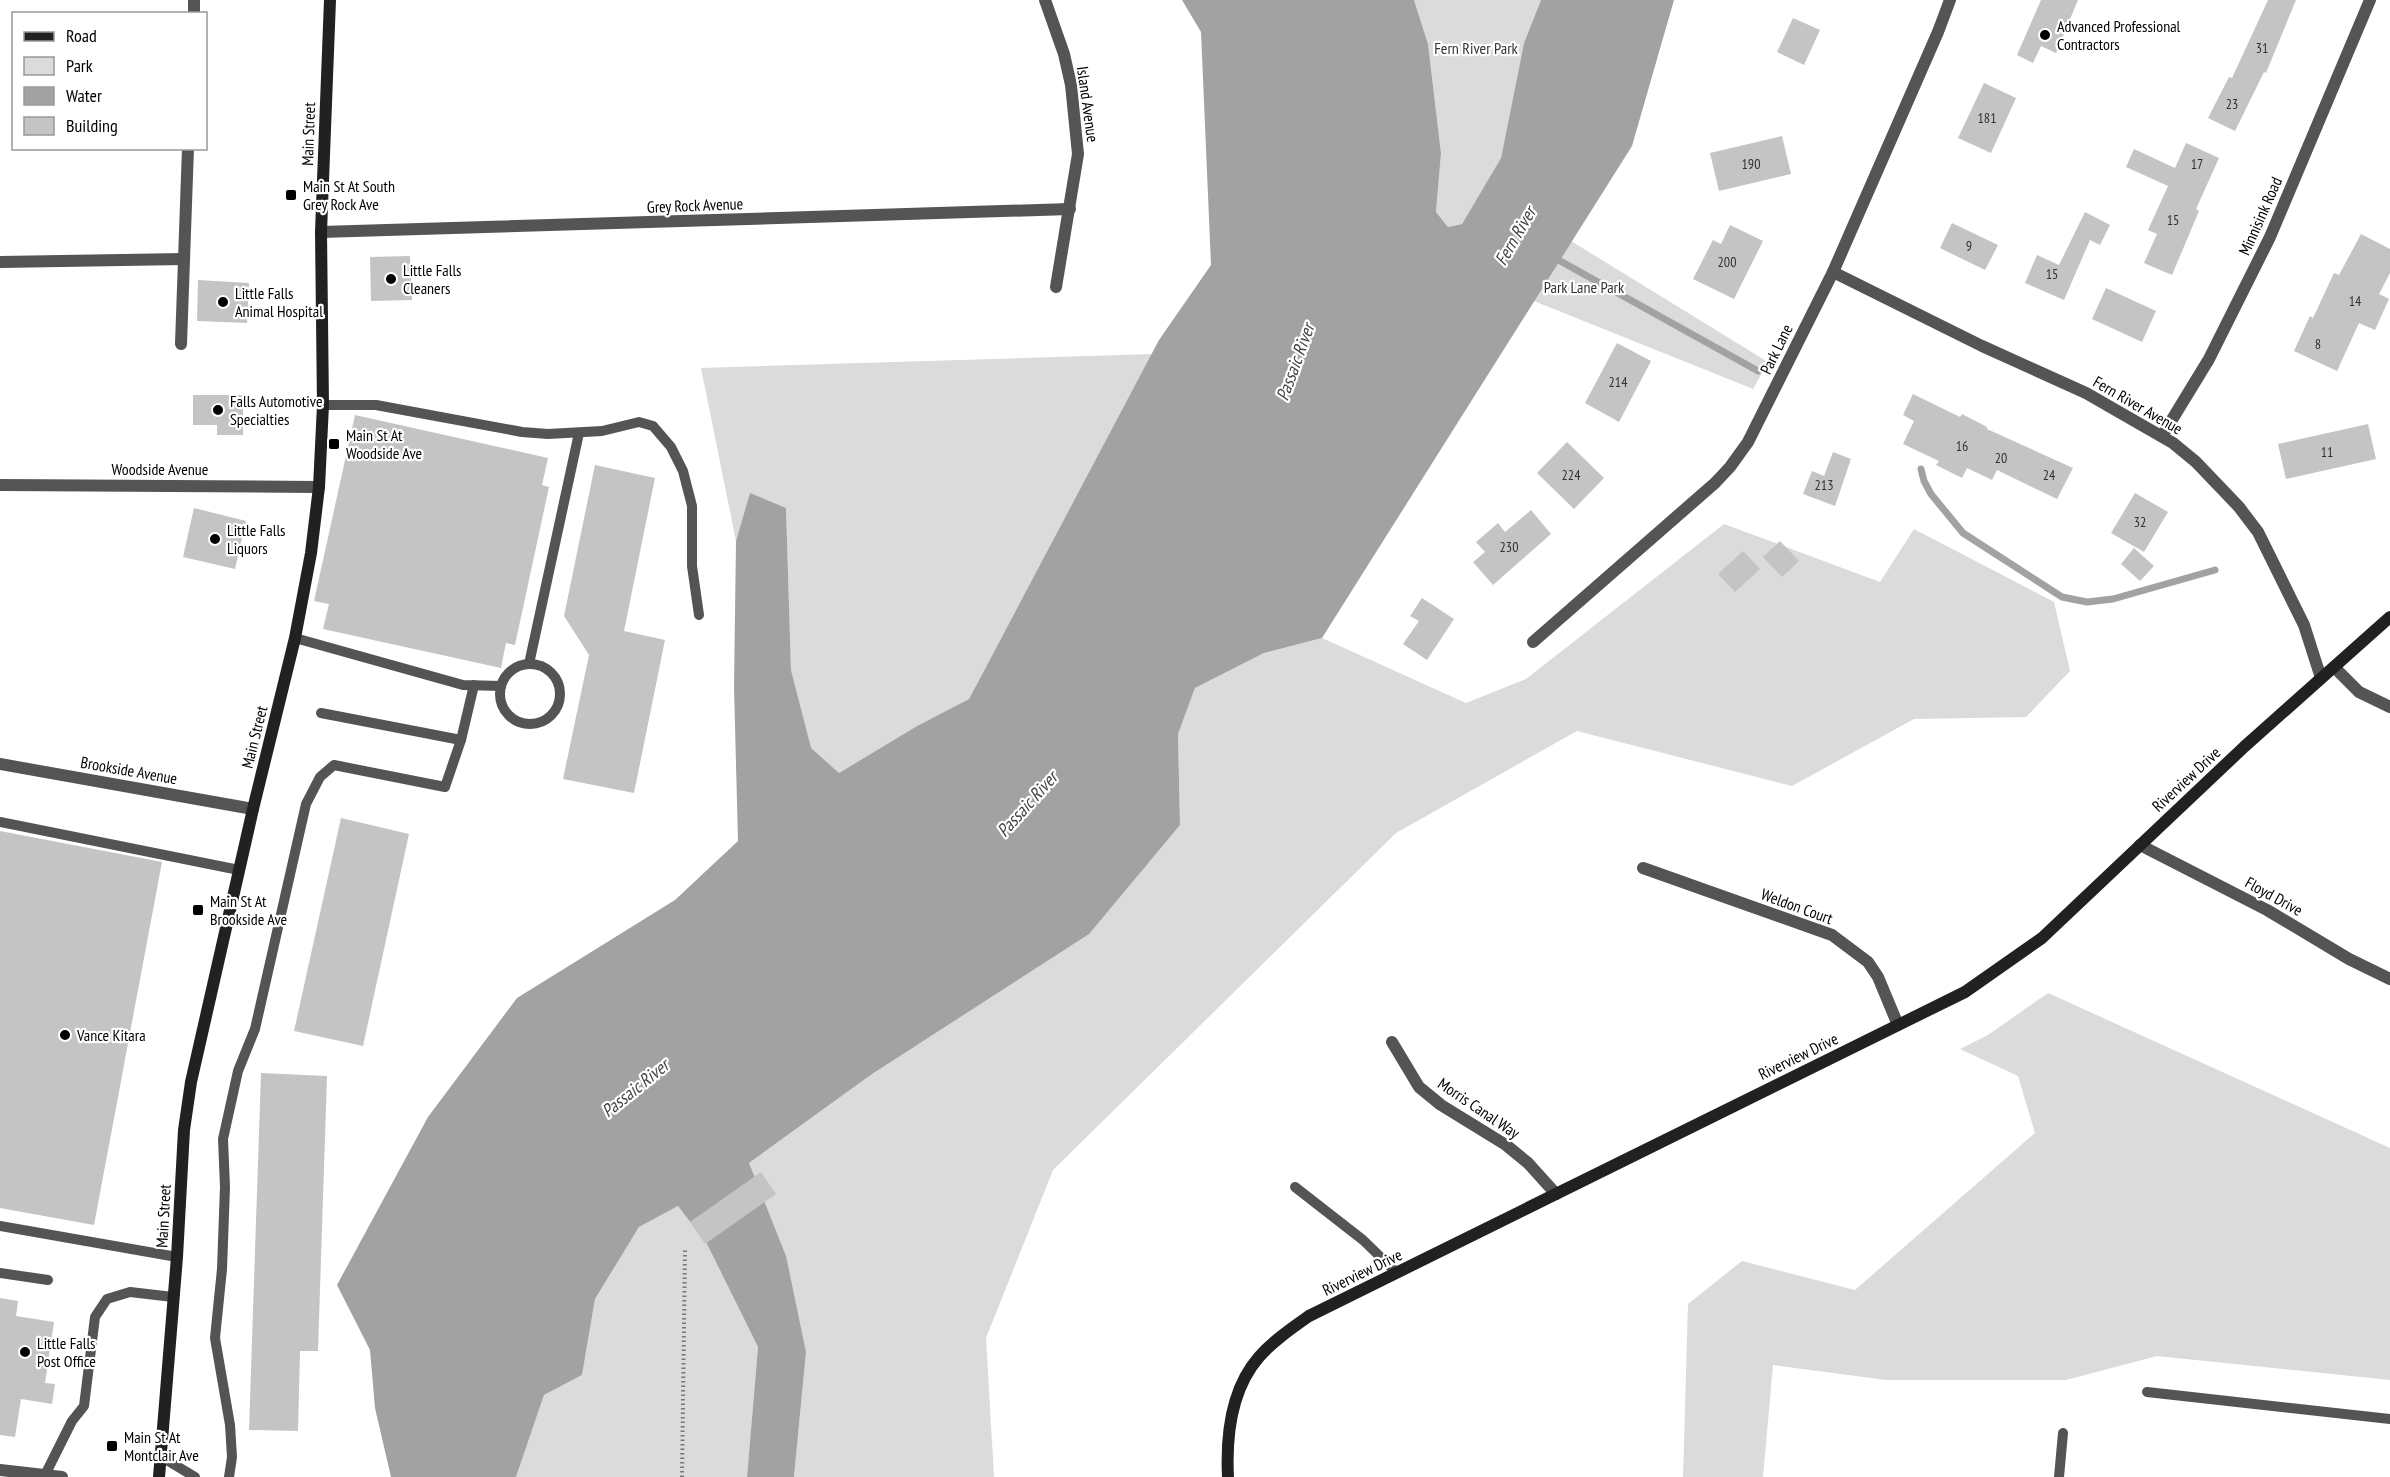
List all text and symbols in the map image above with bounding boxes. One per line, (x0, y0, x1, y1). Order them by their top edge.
legend (12, 12, 207, 150)
place label: Advanced Professional Contractors (2057, 16, 2181, 54)
text: Road (66, 24, 97, 47)
marker: Advanced Professional Contractors (2038, 28, 2052, 42)
park label: Fern River Park (1434, 38, 1519, 58)
house number: 31 (2256, 39, 2268, 57)
text: Park (66, 54, 93, 77)
street label: Island Avenue (1073, 65, 1103, 143)
text: Water (66, 84, 102, 107)
house number: 23 (2226, 95, 2238, 113)
street label: Main Street (297, 101, 319, 166)
house number: 181 (1978, 109, 1996, 127)
text: Building (66, 114, 118, 137)
house number: 190 (1742, 155, 1760, 173)
house number: 17 (2191, 155, 2203, 173)
street label: Minnisink Road (2234, 174, 2286, 258)
place label: Main St At South Grey Rock Ave (303, 176, 395, 214)
marker: Main St At South Grey Rock Ave (284, 188, 298, 202)
street label: Grey Rock Avenue (646, 193, 744, 217)
water label: Fern River (1489, 200, 1542, 269)
house number: 15 (2167, 211, 2179, 229)
house number: 9 (1966, 237, 1972, 255)
house number: 200 (1718, 253, 1736, 271)
place label: Little Falls Cleaners (403, 260, 462, 298)
house number: 15 (2046, 265, 2058, 283)
marker: Little Falls Cleaners (384, 272, 398, 286)
park label: Park Lane Park (1544, 277, 1625, 297)
place label: Little Falls Animal Hospital (235, 283, 323, 321)
house number: 14 (2349, 292, 2362, 310)
marker: Little Falls Animal Hospital (216, 295, 230, 309)
water label: Passaic River (1271, 318, 1321, 403)
street label: Park Lane (1755, 321, 1797, 377)
house number: 8 (2315, 335, 2321, 353)
street label: Fern River Avenue (2090, 371, 2186, 439)
house number: 214 (1609, 373, 1628, 391)
place label: Falls Automotive Specialties (230, 391, 323, 429)
marker: Falls Automotive Specialties (211, 403, 225, 417)
place label: Main St At Woodside Ave (346, 425, 422, 463)
marker: Main St At Woodside Ave (327, 437, 341, 451)
house number: 16 (1956, 437, 1968, 455)
house number: 11 (2321, 443, 2333, 461)
house number: 20 (1995, 449, 2007, 467)
street label: Woodside Avenue (112, 459, 208, 479)
house number: 224 (1562, 466, 1581, 484)
house number: 24 (2043, 466, 2056, 484)
house number: 213 (1815, 476, 1833, 494)
house number: 32 (2134, 513, 2146, 531)
place label: Little Falls Liquors (227, 520, 286, 558)
marker: Little Falls Liquors (208, 532, 222, 546)
house number: 230 (1500, 538, 1518, 556)
street label: Main Street (237, 703, 272, 770)
street label: Riverview Drive (2148, 742, 2224, 816)
street label: Brookside Avenue (79, 752, 179, 788)
water label: Passaic River (992, 764, 1064, 841)
street label: Floyd Drive (2242, 872, 2306, 920)
street label: Weldon Court (1758, 884, 1836, 928)
place label: Main St At Brookside Ave (210, 891, 287, 929)
marker: Main St At Brookside Ave (191, 903, 205, 917)
place label: Vance Kitara (76, 1025, 146, 1045)
marker: Vance Kitara (58, 1028, 72, 1042)
street label: Riverview Drive (1755, 1028, 1841, 1084)
water label: Passaic River (597, 1052, 676, 1122)
street label: Morris Canal Way (1434, 1073, 1524, 1143)
street label: Main Street (151, 1183, 175, 1248)
street label: Riverview Drive (1319, 1244, 1405, 1300)
place label: Little Falls Post Office (37, 1333, 96, 1371)
marker: Little Falls Post Office (18, 1345, 32, 1359)
place label: Main St At Montclair Ave (124, 1427, 199, 1465)
marker: Main St At Montclair Ave (105, 1439, 119, 1453)

